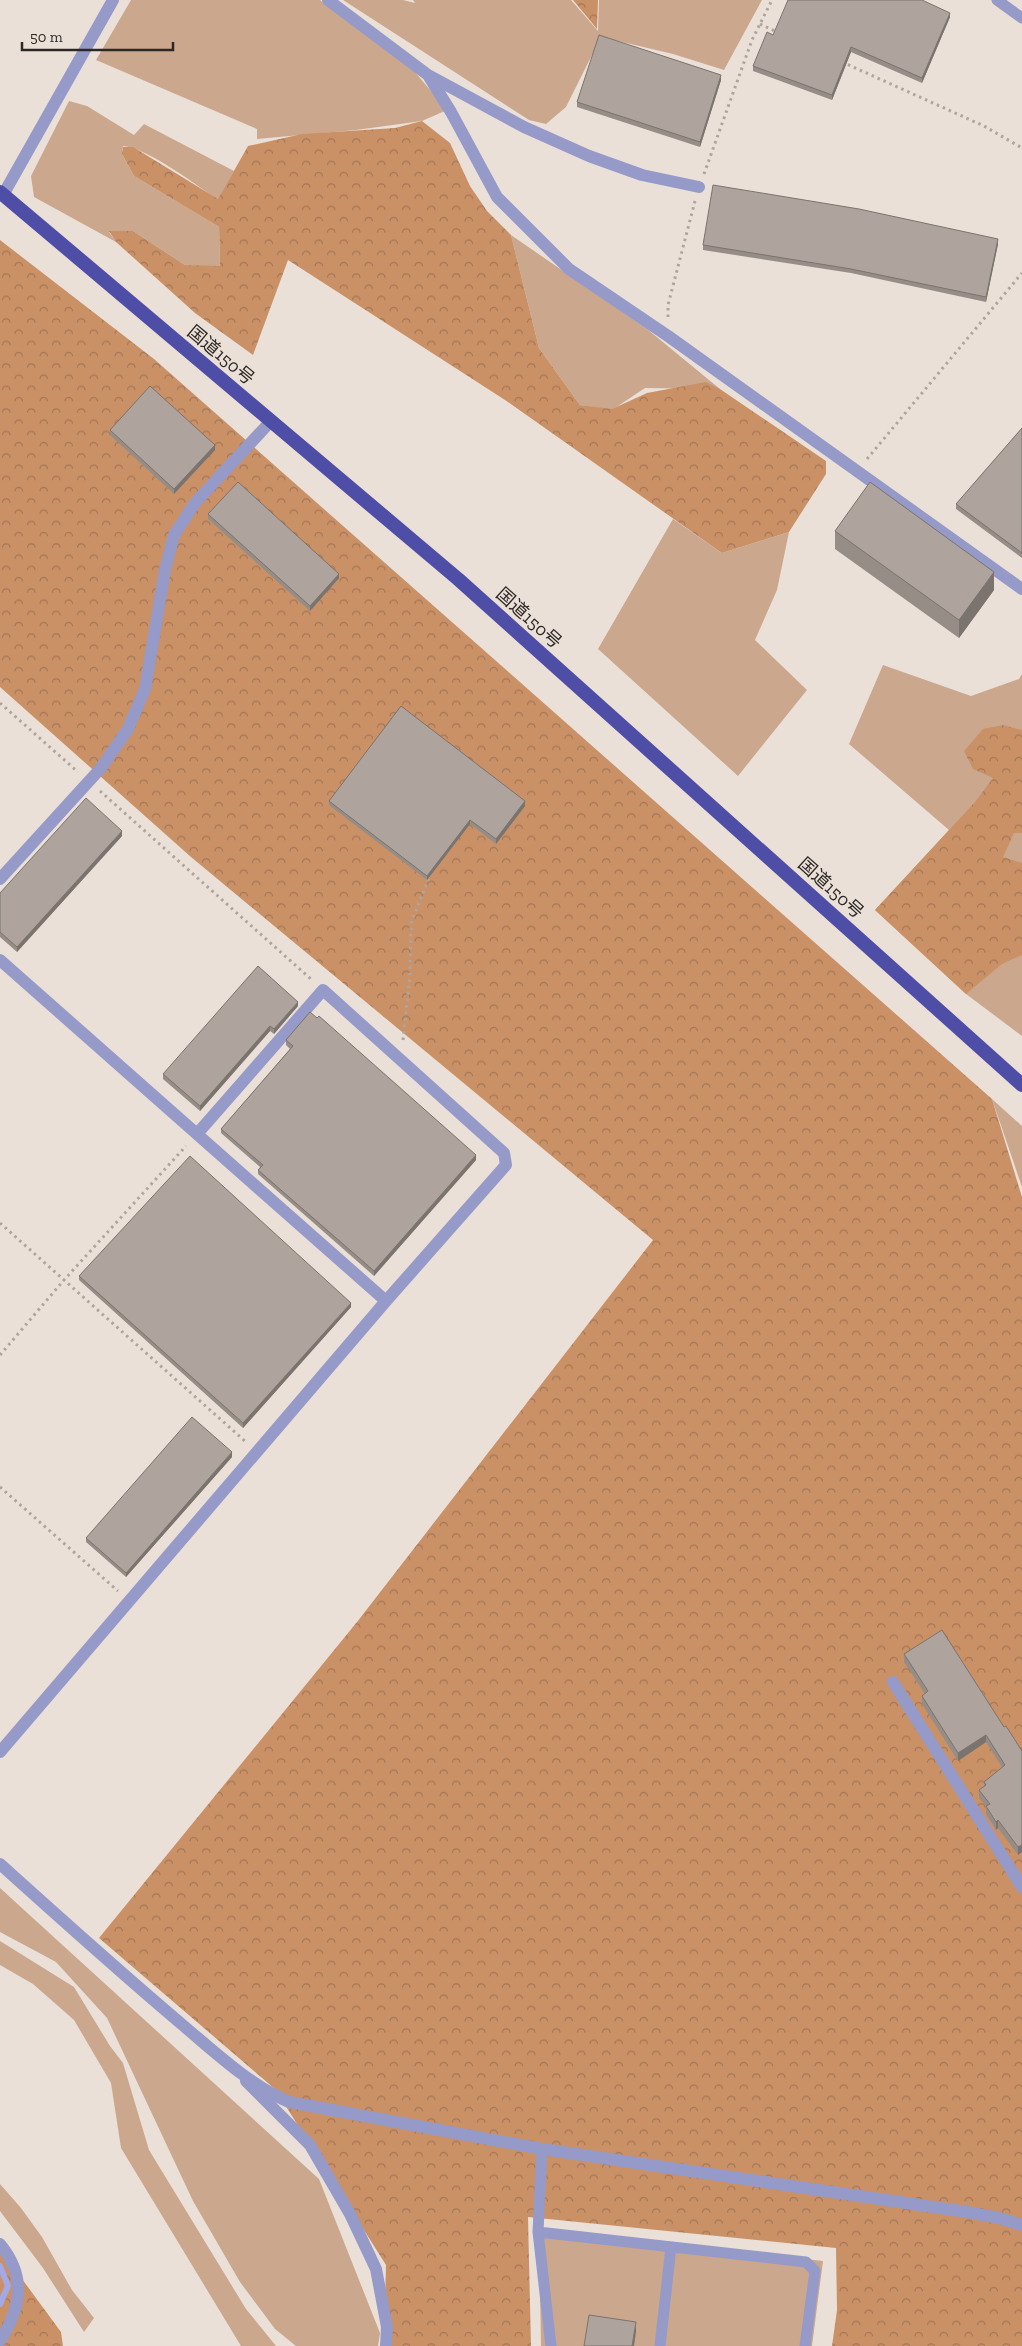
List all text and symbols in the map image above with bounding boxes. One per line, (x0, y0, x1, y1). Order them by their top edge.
scale bar (22, 20, 174, 52)
text: 50 m (30, 28, 63, 46)
street label: 国道150号 (183, 321, 259, 389)
street label: 国道150号 (492, 583, 566, 653)
street label: 国道150号 (794, 853, 868, 923)

